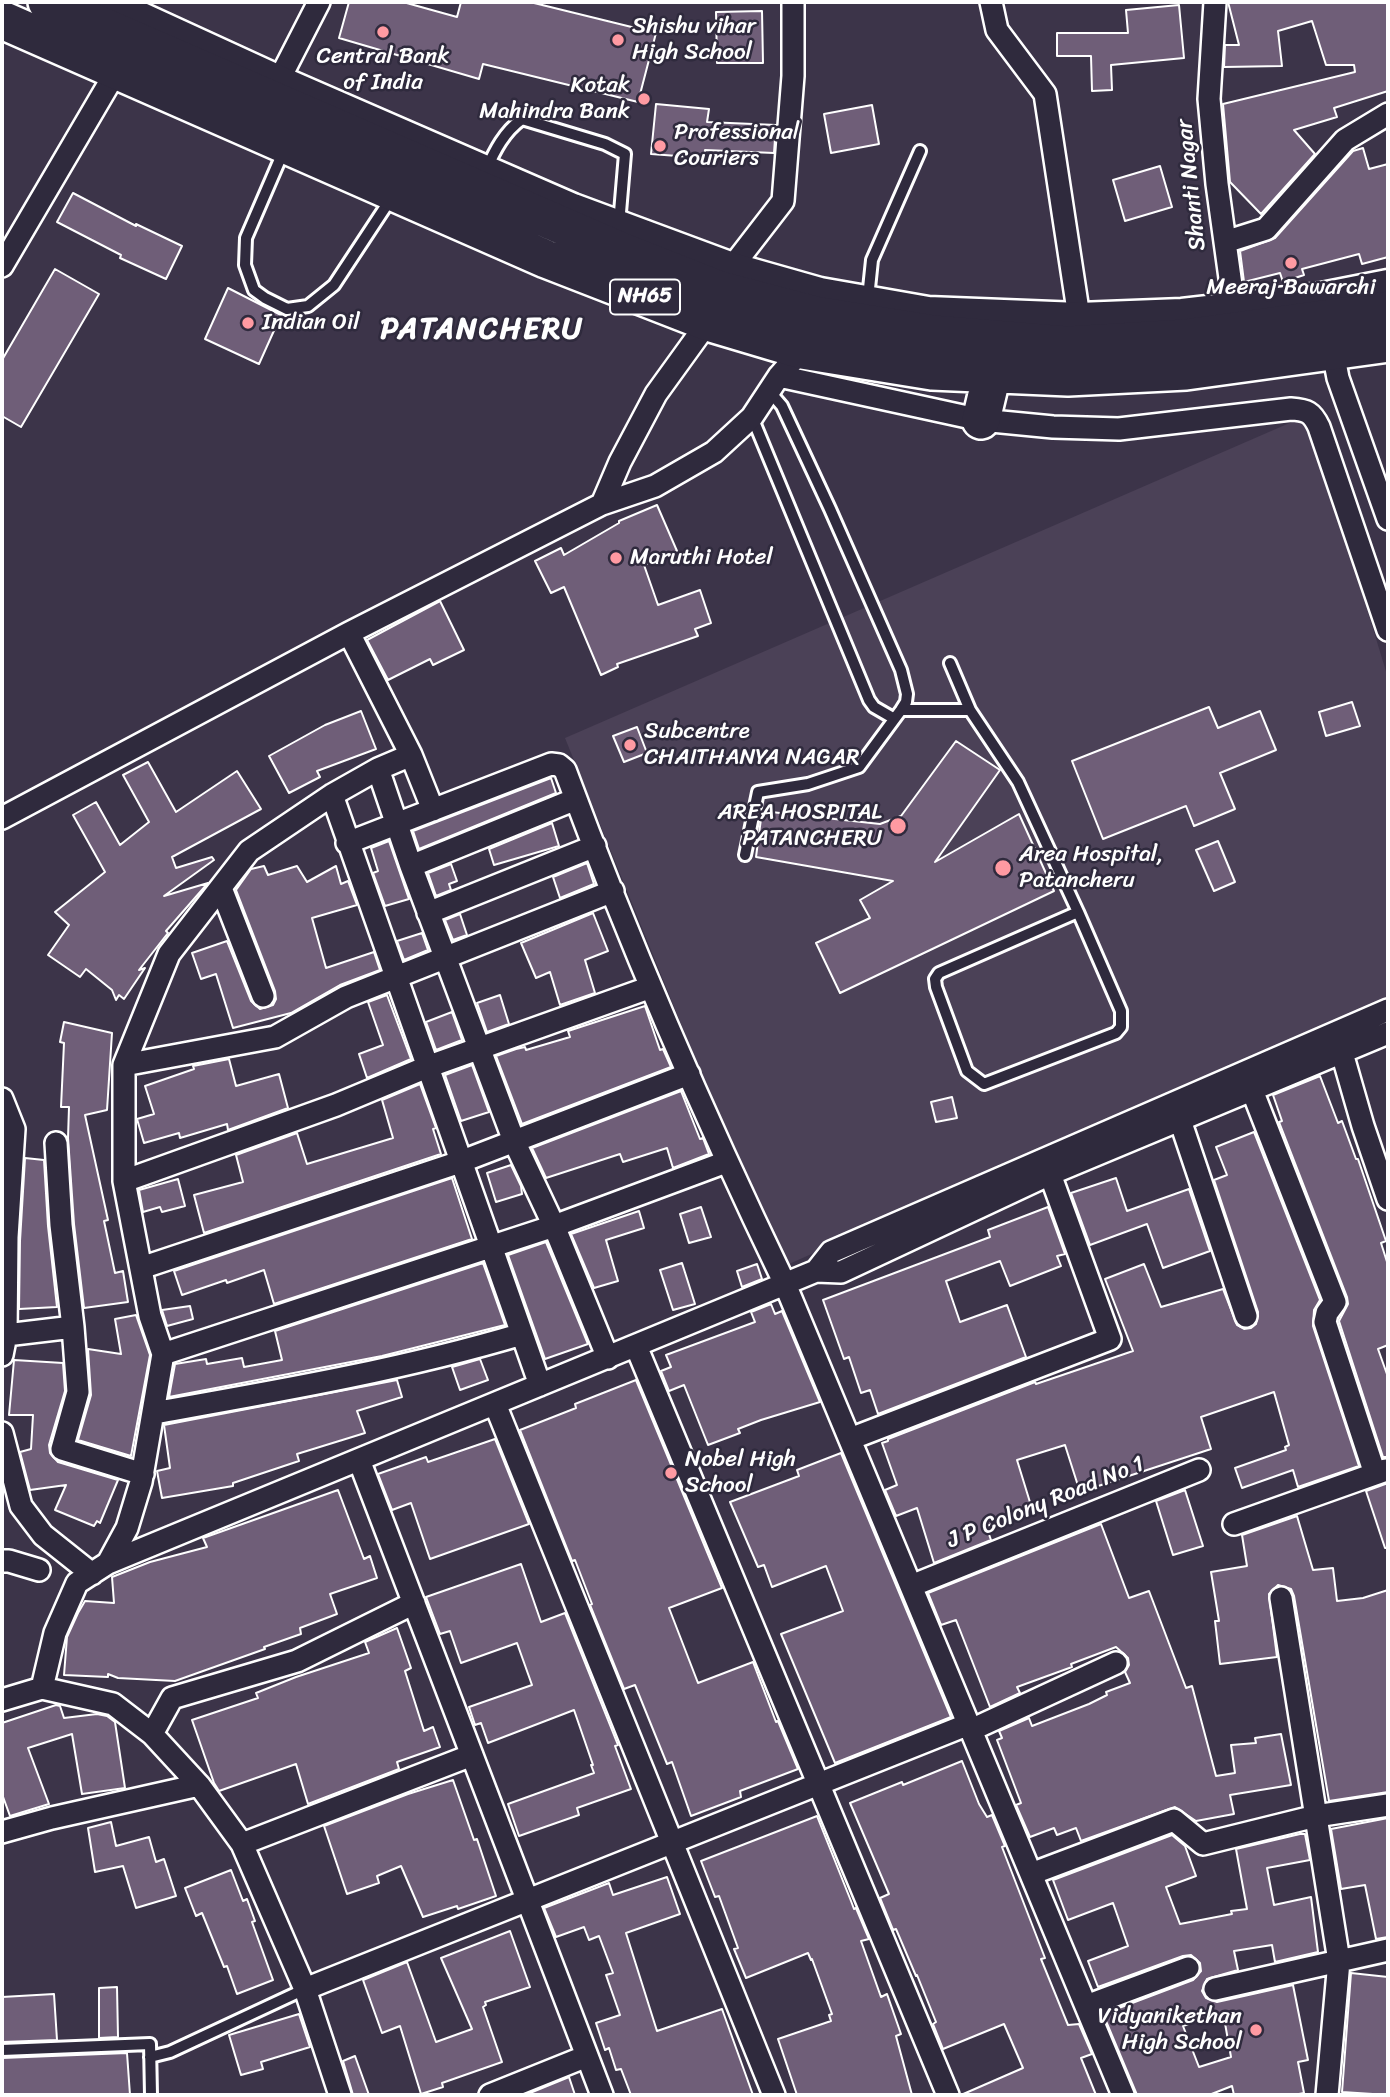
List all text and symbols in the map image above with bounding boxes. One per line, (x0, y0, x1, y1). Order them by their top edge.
place label: Shishu vihar High School (632, 13, 756, 67)
marker: Central Bank of India (375, 24, 391, 40)
marker: Shishu vihar High School (610, 32, 626, 48)
place label: Central Bank of India (317, 43, 449, 97)
place label: Kotak Mahindra Bank (479, 72, 630, 126)
marker: Kotak Mahindra Bank (636, 91, 652, 107)
street label: Shanti Nagar (1171, 118, 1213, 252)
place label: Professional Couriers (674, 119, 799, 173)
marker: Professional Couriers (652, 138, 668, 154)
marker: Meeraj Bawarchi (1283, 255, 1299, 271)
place label: Meeraj Bawarchi (1206, 274, 1376, 302)
road number: NH65 (610, 280, 680, 314)
place label: Indian Oil (262, 309, 360, 337)
district label: PATANCHERU (382, 312, 582, 348)
marker: Indian Oil (240, 315, 256, 331)
place label: Maruthi Hotel (630, 544, 773, 572)
marker: Maruthi Hotel (608, 550, 624, 566)
place label: Subcentre CHAITHANYA NAGAR (644, 718, 860, 772)
marker: Subcentre CHAITHANYA NAGAR (622, 737, 638, 753)
place label: AREA HOSPITAL PATANCHERU (718, 799, 882, 853)
marker: AREA HOSPITAL PATANCHERU (888, 816, 908, 836)
place label: Area Hospital, Patancheru (1019, 841, 1163, 895)
marker: Area Hospital, Patancheru (993, 858, 1013, 878)
place label: Nobel High School (685, 1446, 796, 1500)
street label: J P Colony Road No 1 (944, 1451, 1148, 1555)
marker: Nobel High School (663, 1465, 679, 1481)
place label: Vidyanikethan High School (1097, 2003, 1242, 2057)
marker: Vidyanikethan High School (1248, 2022, 1264, 2038)

